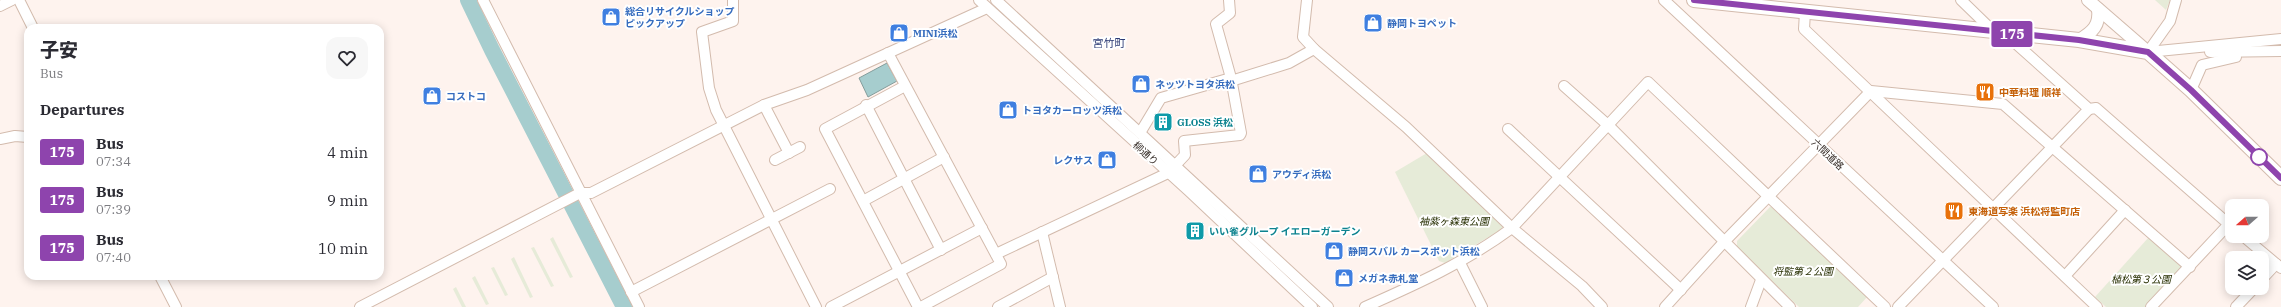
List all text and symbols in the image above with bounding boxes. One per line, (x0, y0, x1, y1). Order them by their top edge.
place label: 総合リサイクルショップ ピックアップ (625, 5, 735, 30)
shop icon: 総合リサイクルショップ ピックアップ (600, 6, 622, 28)
shop icon: 静岡トヨペット (1362, 12, 1384, 34)
place label: 静岡トヨペット (1387, 17, 1457, 30)
line badge: 175 (1989, 21, 2035, 47)
shop icon: MINI浜松 (888, 22, 910, 44)
text: 175 (1999, 25, 2025, 43)
place label: MINI浜松 (913, 27, 958, 40)
district label: 宮竹町 (1093, 36, 1126, 50)
button: heart (326, 37, 368, 79)
text: 子安 (40, 38, 78, 62)
text: Bus (40, 65, 63, 82)
shop icon: ネッツトヨタ浜松 (1130, 73, 1152, 95)
place label: ネッツトヨタ浜松 (1155, 78, 1235, 91)
restaurant icon: 中華料理 順祥 (1974, 81, 1996, 103)
shop icon: コストコ (421, 85, 443, 107)
place label: 中華料理 順祥 (1999, 86, 2061, 99)
place label: コストコ (446, 90, 486, 103)
shop icon: トヨタカーロッツ浜松 (997, 99, 1019, 121)
text: Departures (40, 100, 124, 119)
place label: トヨタカーロッツ浜松 (1022, 104, 1122, 117)
building icon: GLOSS 浜松 (1152, 111, 1174, 133)
place label: GLOSS 浜松 (1177, 116, 1233, 129)
text: Bus (96, 134, 124, 153)
street label: 六間道路 (1809, 136, 1847, 173)
street label: 柳通り (1130, 139, 1161, 168)
text: 175 (49, 143, 75, 161)
text: 4 min (327, 143, 368, 162)
unlabelled marker (2250, 148, 2268, 166)
shop icon: レクサス (1096, 149, 1118, 171)
text: 07:34 (96, 153, 131, 170)
place label: レクサス (1053, 154, 1093, 167)
shop icon: アウディ浜松 (1247, 163, 1269, 185)
place label: アウディ浜松 (1272, 168, 1331, 181)
text: Bus (96, 182, 124, 201)
text: 175 (49, 191, 75, 209)
text: 9 min (327, 191, 368, 210)
north arrow (2225, 199, 2269, 243)
map controls (2225, 199, 2269, 295)
restaurant icon: 東海道写楽 浜松将監町店 (1943, 200, 1965, 222)
text: 07:39 (96, 201, 131, 218)
place label: 東海道写楽 浜松将監町店 (1968, 205, 2080, 218)
park label: 袖紫ヶ森東公園 (1419, 215, 1491, 228)
building icon: いい雀グループ イエローガーデン (1184, 220, 1206, 242)
place label: いい雀グループ イエローガーデン (1209, 225, 1361, 238)
text: Bus (96, 230, 124, 249)
text: 175 (49, 239, 75, 257)
text: 10 min (318, 239, 368, 258)
shop icon: 静岡スバル カースポット浜松 (1323, 240, 1345, 262)
place label: 静岡スバル カースポット浜松 (1348, 245, 1480, 258)
text: 07:40 (96, 249, 131, 266)
button: layers (2225, 251, 2269, 295)
park label: 将監第２公園 (1773, 265, 1835, 278)
shop icon: メガネ赤札堂 (1333, 267, 1355, 289)
place label: メガネ赤札堂 (1358, 272, 1418, 285)
park label: 植松第３公園 (2111, 273, 2173, 286)

